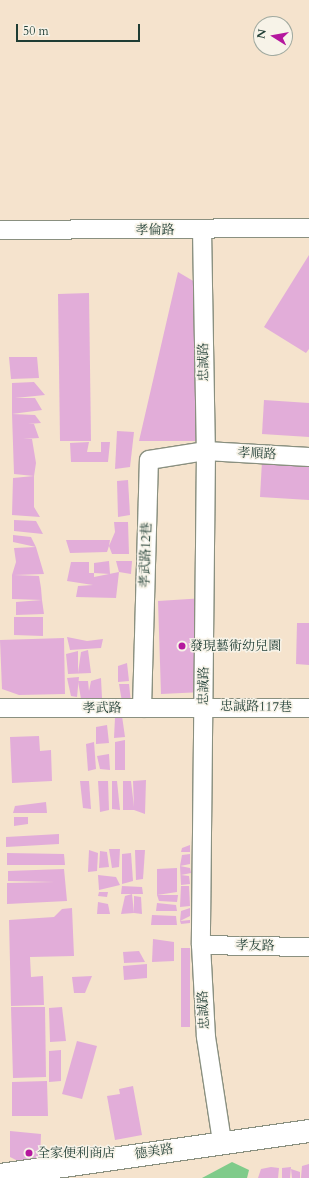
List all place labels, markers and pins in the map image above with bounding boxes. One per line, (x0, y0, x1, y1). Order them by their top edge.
place label: 發現藝術幼兒園 (190, 638, 281, 654)
marker: 發現藝術幼兒園 (177, 641, 187, 651)
place label: 全家便利商店 (37, 1145, 115, 1161)
marker: 全家便利商店 (24, 1148, 34, 1158)

